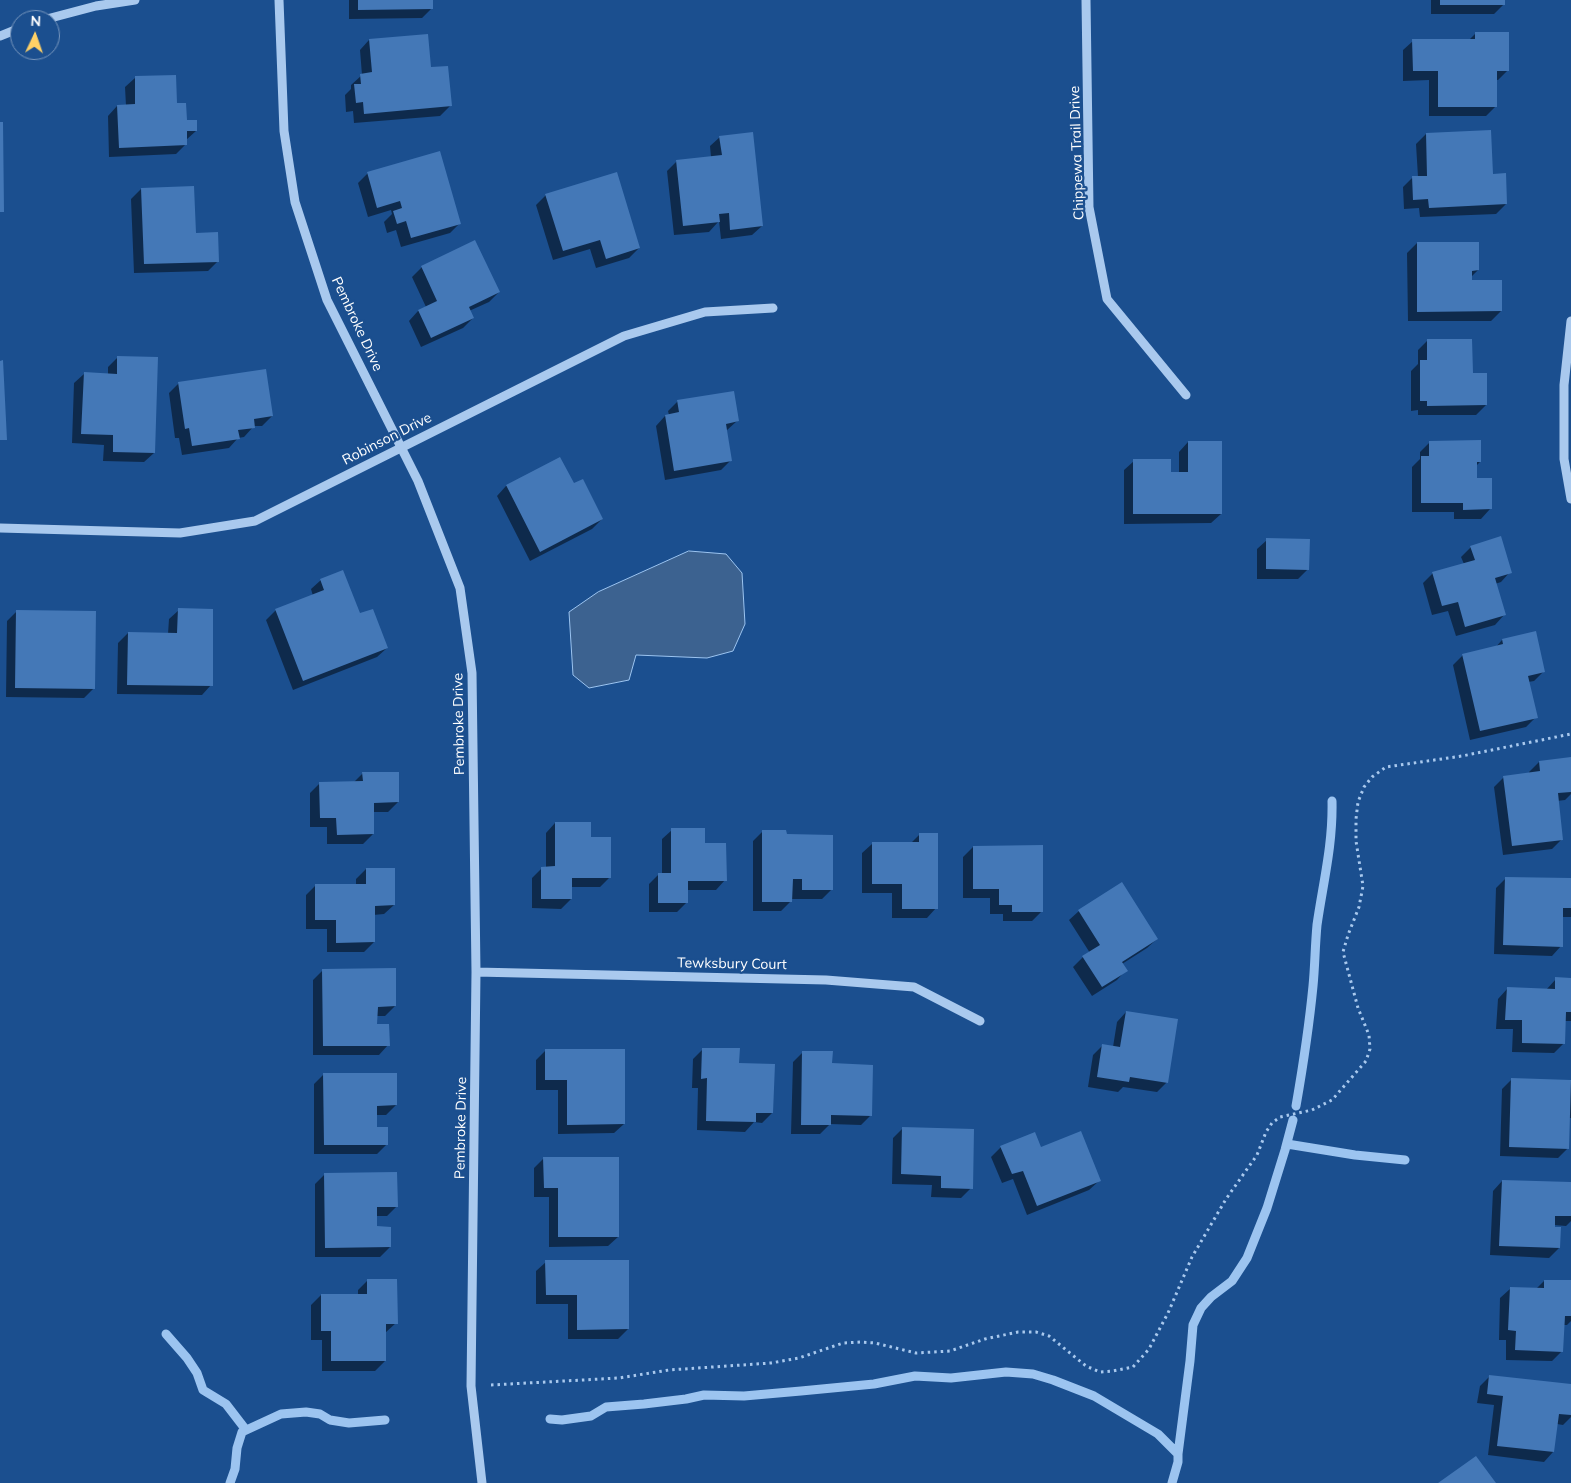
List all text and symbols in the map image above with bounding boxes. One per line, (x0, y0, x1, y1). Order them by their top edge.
north arrow (10, 10, 60, 60)
text: N (30, 12, 41, 30)
street label: Chippewa Trail Drive (1066, 86, 1088, 220)
street label: Pembroke Drive (328, 274, 386, 374)
street label: Robinson Drive (339, 409, 435, 469)
street label: Pembroke Drive (450, 673, 468, 775)
street label: Tewksbury Court (677, 955, 787, 973)
street label: Pembroke Drive (452, 1077, 470, 1179)

